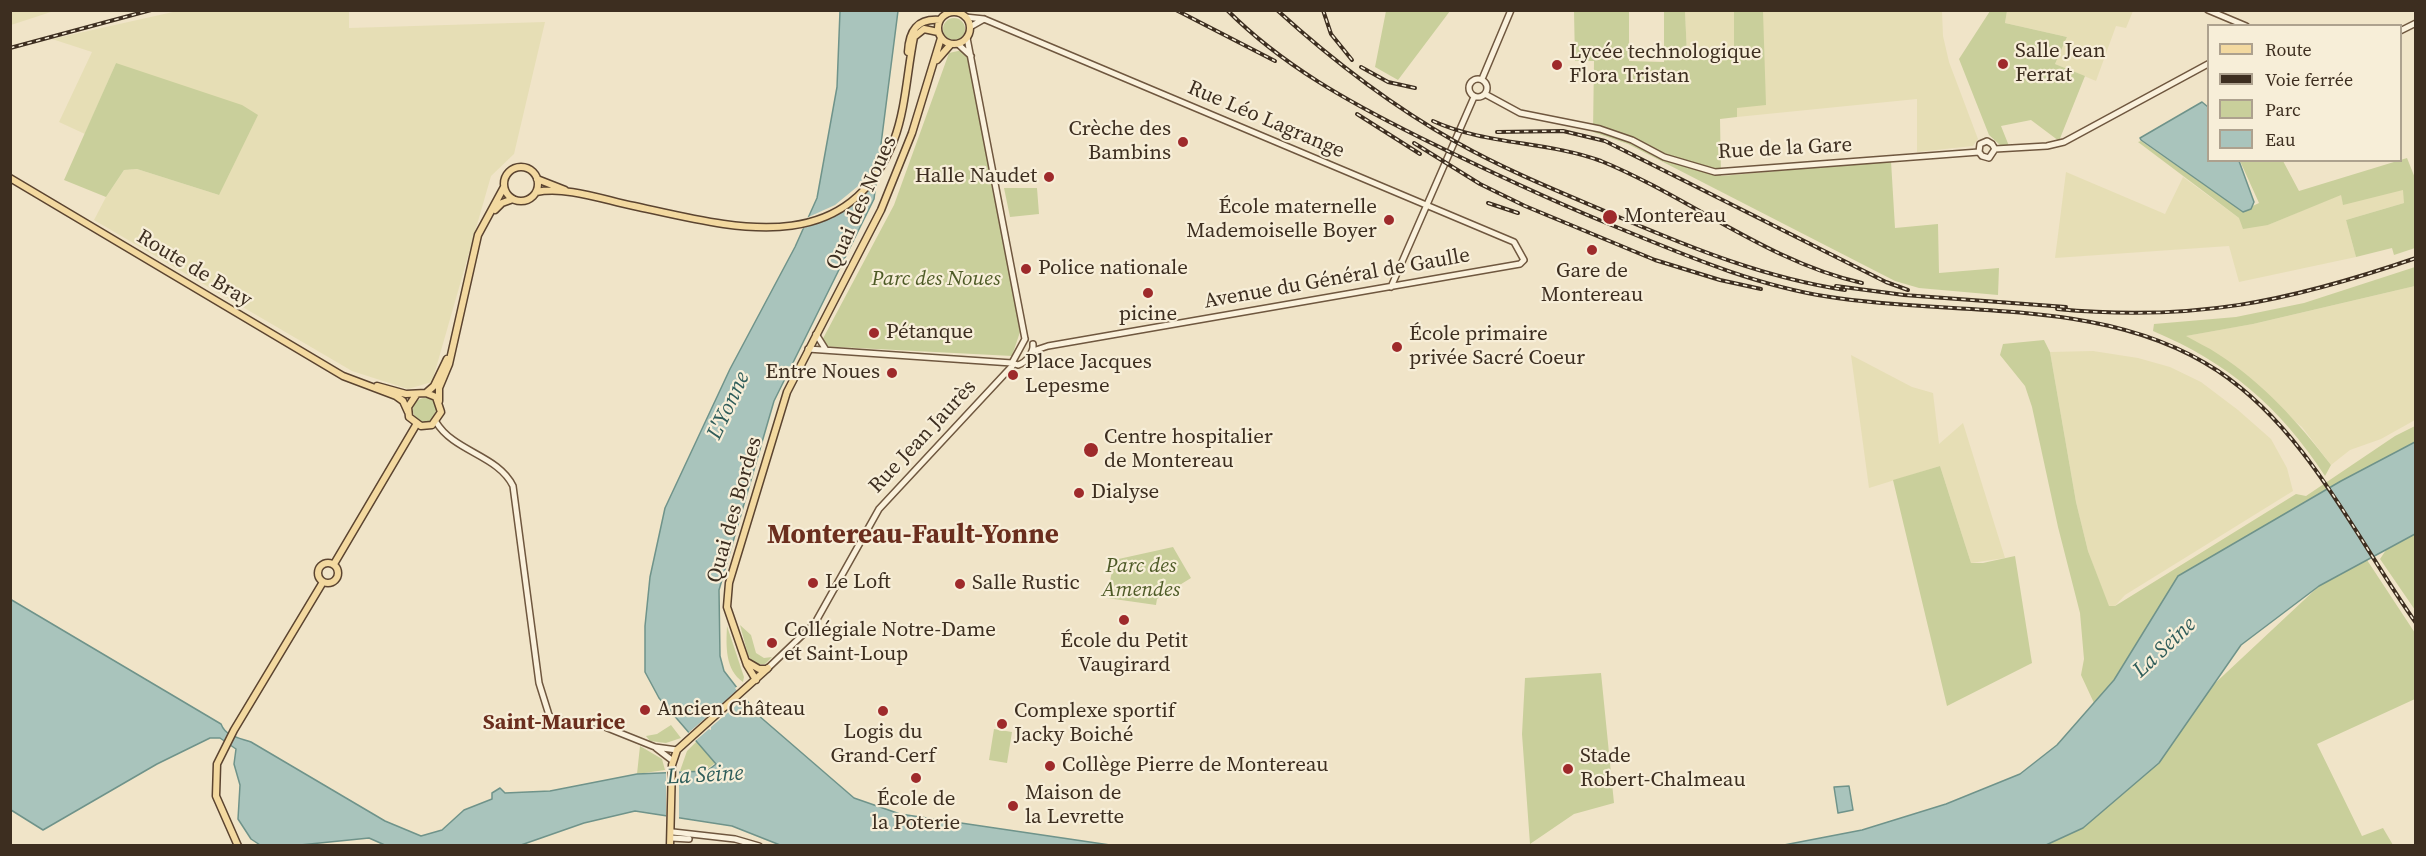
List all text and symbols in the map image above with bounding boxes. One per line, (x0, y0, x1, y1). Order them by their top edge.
legend (2207, 24, 2402, 162)
text: Route (2265, 37, 2312, 62)
place label: Salle Jean Ferrat (2015, 39, 2106, 89)
place label: Lycée technologique Flora Tristan (1569, 40, 1761, 90)
marker: Salle Jean Ferrat (1996, 57, 2010, 71)
marker: Lycée technologique Flora Tristan (1550, 58, 1564, 72)
text: Voie ferrée (2265, 67, 2353, 92)
street label: Rue Léo Lagrange (1184, 76, 1348, 164)
text: Parc (2265, 97, 2301, 122)
place label: Crèche des Bambins (1068, 117, 1171, 167)
text: Eau (2265, 127, 2296, 152)
street label: Quai des Noues (821, 132, 903, 274)
street label: Rue de la Gare (1717, 133, 1853, 165)
marker: Crèche des Bambins (1176, 135, 1190, 149)
place label: Halle Naudet (915, 164, 1037, 190)
marker: Halle Naudet (1042, 170, 1056, 184)
place label: École maternelle Mademoiselle Boyer (1186, 195, 1377, 245)
place label: Montereau (1624, 204, 1726, 230)
marker: Montereau (1601, 208, 1619, 226)
marker: École maternelle Mademoiselle Boyer (1382, 213, 1396, 227)
street label: Route de Bray (132, 225, 256, 313)
street label: Avenue du Général de Gaulle (1202, 243, 1472, 315)
marker: Gare de Montereau (1585, 243, 1599, 257)
place label: Police nationale (1038, 256, 1188, 282)
place label: Gare de Montereau (1541, 259, 1643, 309)
marker: Police nationale (1019, 262, 1033, 276)
park label: Parc des Noues (872, 267, 1000, 293)
marker: picine (1141, 286, 1155, 300)
place label: picine (1119, 302, 1177, 328)
place label: Pétanque (886, 320, 973, 346)
place label: École primaire privée Sacré Coeur (1409, 322, 1585, 372)
marker: Pétanque (867, 326, 881, 340)
marker: École primaire privée Sacré Coeur (1390, 340, 1404, 354)
place label: Place Jacques Lepesme (1025, 350, 1152, 400)
place label: Entre Noues (765, 360, 880, 386)
marker: Entre Noues (885, 366, 899, 380)
water label: L'Yonne (702, 368, 756, 444)
marker: Place Jacques Lepesme (1006, 368, 1020, 382)
street label: Rue Jean Jaurès (864, 375, 982, 499)
place label: Centre hospitalier de Montereau (1104, 425, 1273, 475)
street label: Quai des Bordes (702, 434, 768, 586)
marker: Centre hospitalier de Montereau (1082, 441, 1100, 459)
place label: Dialyse (1091, 480, 1159, 506)
marker: Dialyse (1072, 486, 1086, 500)
district label: Montereau-Fault-Yonne (767, 520, 1059, 552)
park label: Parc des Amendes (1102, 554, 1180, 604)
place label: Le Loft (825, 570, 891, 596)
place label: Salle Rustic (972, 571, 1080, 597)
marker: Le Loft (806, 576, 820, 590)
marker: Salle Rustic (953, 577, 967, 591)
water label: La Seine (2128, 612, 2202, 684)
marker: École du Petit Vaugirard (1117, 613, 1131, 627)
place label: Collégiale Notre-Dame et Saint-Loup (784, 618, 996, 668)
place label: École du Petit Vaugirard (1060, 629, 1188, 679)
marker: Collégiale Notre-Dame et Saint-Loup (765, 636, 779, 650)
place label: Ancien Château (657, 697, 805, 723)
place label: Complexe sportif Jacky Boiché (1014, 699, 1175, 749)
marker: Ancien Château (638, 703, 652, 717)
marker: Logis du Grand-Cerf (876, 704, 890, 718)
district label: Saint-Maurice (483, 710, 625, 736)
marker: Complexe sportif Jacky Boiché (995, 717, 1009, 731)
place label: Logis du Grand-Cerf (830, 720, 936, 770)
place label: Stade Robert-Chalmeau (1580, 744, 1746, 794)
place label: Collège Pierre de Montereau (1062, 753, 1329, 779)
marker: Collège Pierre de Montereau (1043, 759, 1057, 773)
water label: La Seine (666, 761, 744, 791)
marker: Stade Robert-Chalmeau (1561, 762, 1575, 776)
marker: École de la Poterie (909, 771, 923, 785)
place label: Maison de la Levrette (1025, 781, 1124, 831)
place label: École de la Poterie (872, 787, 960, 837)
marker: Maison de la Levrette (1006, 799, 1020, 813)

